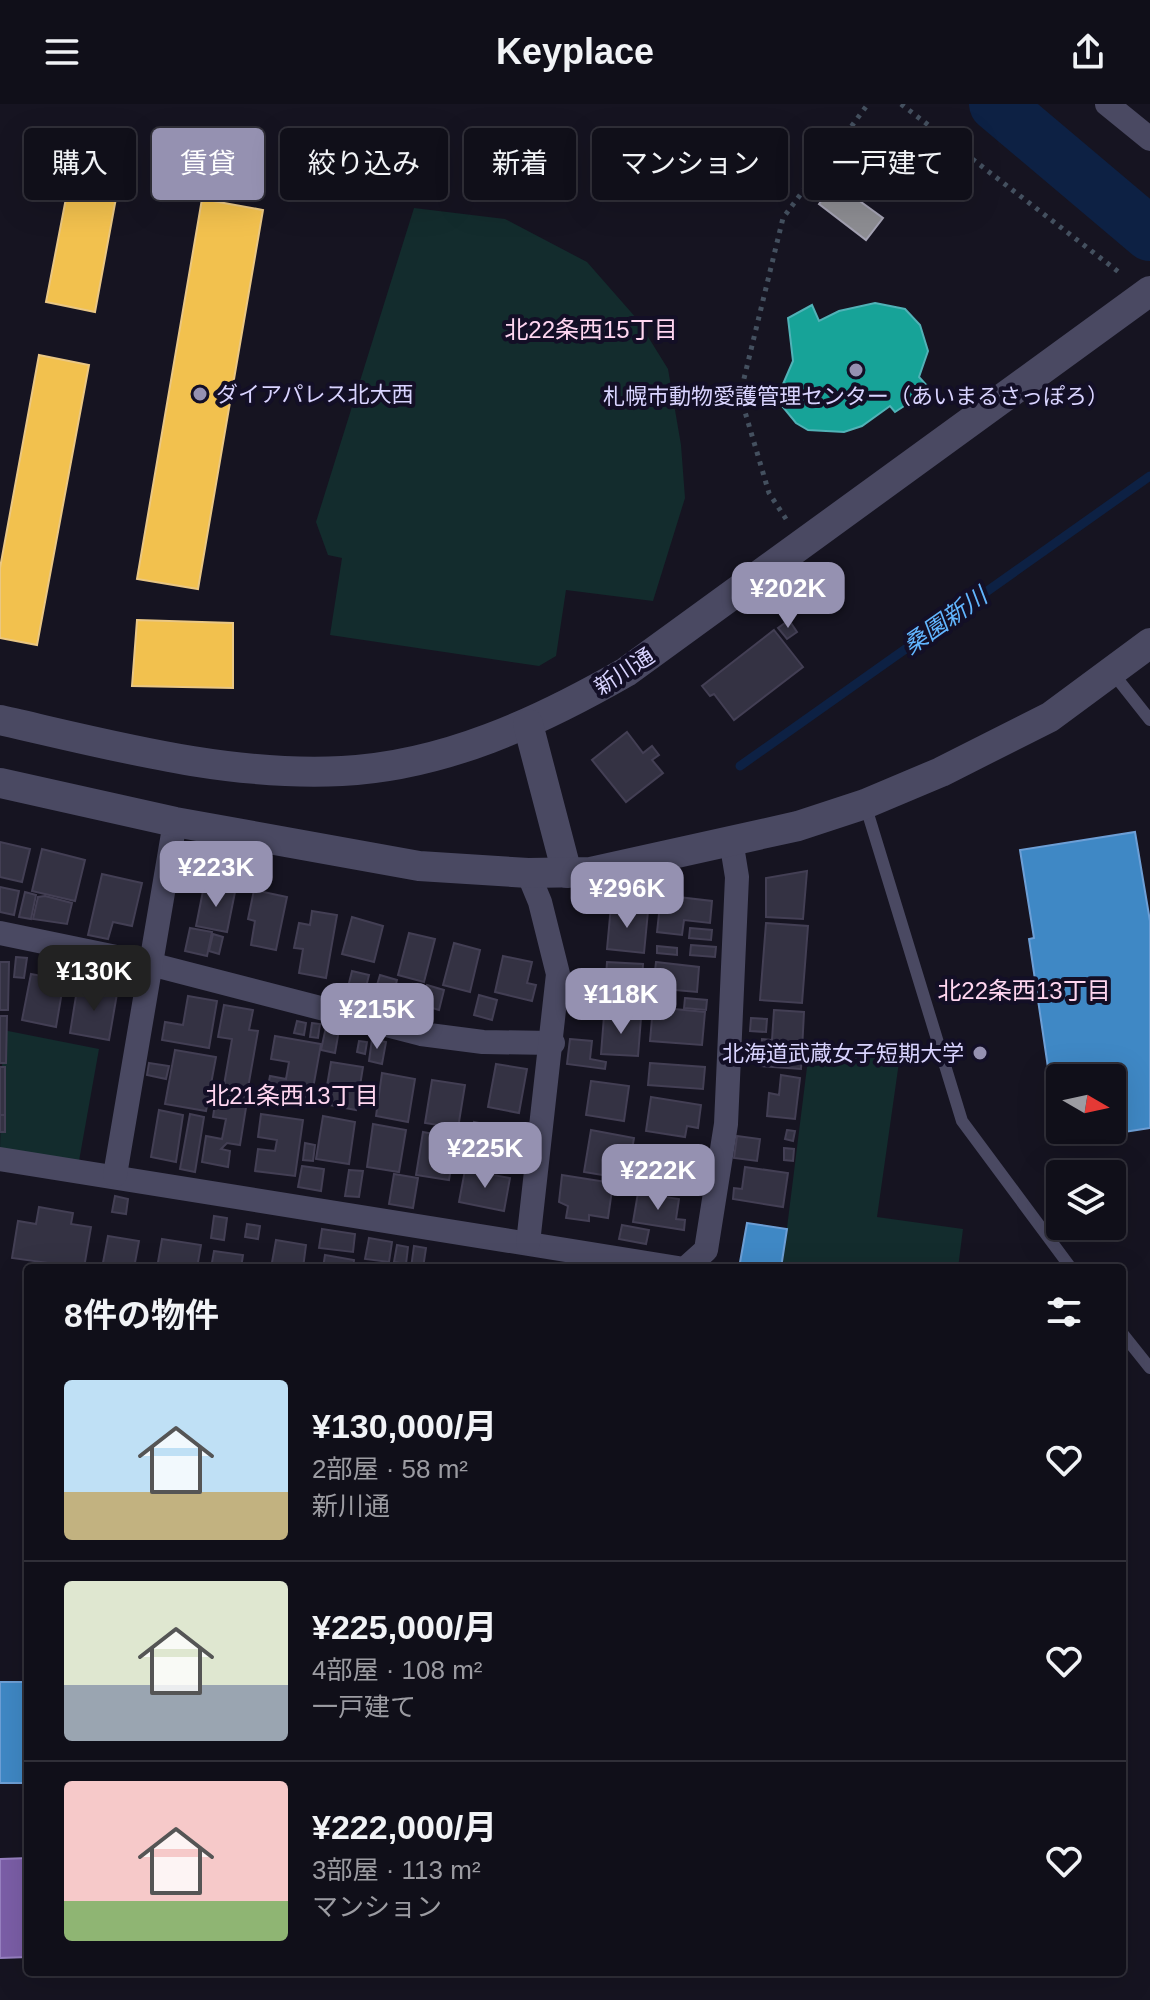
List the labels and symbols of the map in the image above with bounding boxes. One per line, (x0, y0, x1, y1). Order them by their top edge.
district label: 北22条西15丁目 (504, 316, 678, 343)
marker: 札幌市動物愛護管理センター（あいまるさっぽろ） (847, 361, 865, 379)
place label: ダイアパレス北大西 (216, 382, 414, 407)
place label: 札幌市動物愛護管理センター（あいまるさっぽろ） (603, 384, 1109, 409)
marker: ダイアパレス北大西 (191, 385, 209, 403)
pin: ¥202K (732, 562, 844, 630)
water label: 桑園新川 (898, 580, 994, 659)
street label: 新川通 (590, 643, 659, 700)
pin: ¥223K (160, 841, 272, 909)
pin: ¥296K (571, 862, 683, 930)
pin: ¥130K (38, 945, 150, 1013)
pin: ¥118K (565, 968, 677, 1036)
district label: 北22条西13丁目 (937, 977, 1111, 1004)
pin: ¥215K (321, 983, 433, 1051)
place label: 北海道武蔵女子短期大学 (722, 1041, 964, 1066)
marker: 北海道武蔵女子短期大学 (971, 1044, 989, 1062)
north arrow (1046, 1064, 1126, 1144)
district label: 北21条西13丁目 (205, 1082, 379, 1109)
pin: ¥225K (429, 1122, 541, 1190)
pin: ¥222K (602, 1144, 714, 1212)

